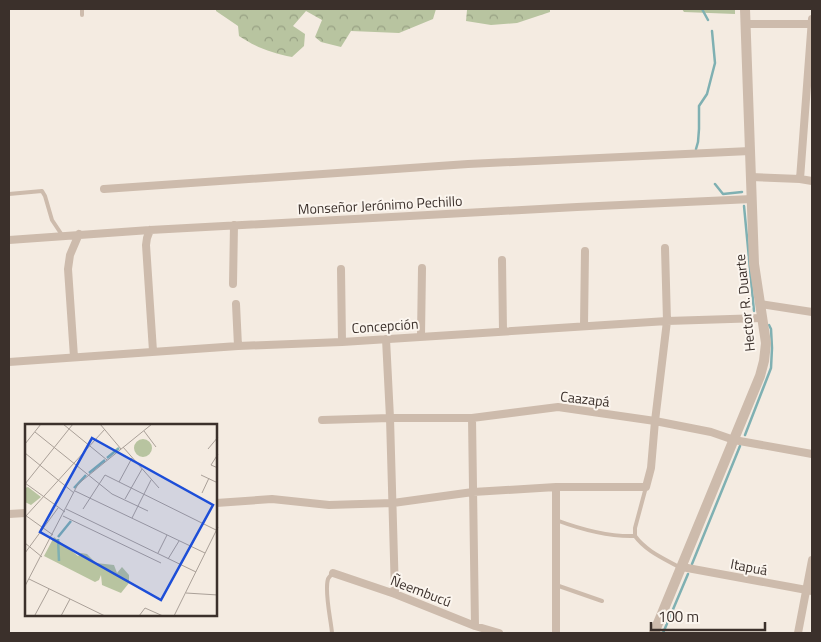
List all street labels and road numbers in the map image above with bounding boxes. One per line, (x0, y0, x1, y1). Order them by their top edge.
street label: Monseñor Jerónimo Pechillo (297, 190, 463, 219)
street label: Hector R. Duarte (729, 253, 760, 353)
street label: Concepción (351, 313, 419, 338)
street label: Caazapá (559, 385, 611, 412)
street label: Itapuá (729, 553, 769, 580)
street label: Ñeembucú (388, 569, 455, 612)

